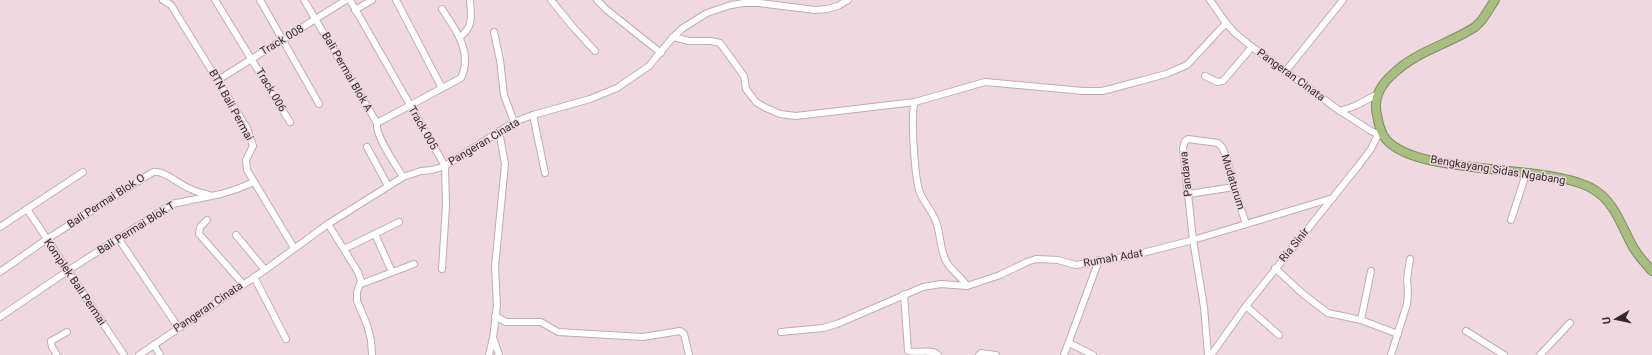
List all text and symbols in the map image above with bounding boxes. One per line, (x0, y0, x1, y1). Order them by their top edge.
street label: Track 008 (258, 22, 306, 58)
street label: Bali Permai Blok A (319, 30, 375, 115)
street label: Pangeran Cinata (1255, 46, 1327, 104)
street label: Track 006 (253, 66, 289, 114)
street label: BTN Bali Permai (206, 67, 256, 143)
street label: Track 005 (405, 104, 441, 152)
street label: Pangeran Cinata (446, 116, 522, 168)
street label: Pandawa (1177, 151, 1195, 197)
street label: Mudaturum (1218, 153, 1248, 211)
street label: Bengkayang Sidas Ngabang (1429, 153, 1567, 187)
street label: Bali Permai Blok O (65, 171, 147, 231)
street label: Bali Permai Blok T (95, 199, 177, 257)
street label: Ria Sinir (1276, 225, 1312, 265)
street label: Komplek Bali Permai (41, 236, 109, 328)
street label: Rumah Adat (1082, 246, 1144, 270)
street label: Pangeran Cinata (171, 279, 245, 335)
north arrow (1596, 299, 1636, 339)
text: U (1600, 316, 1614, 325)

